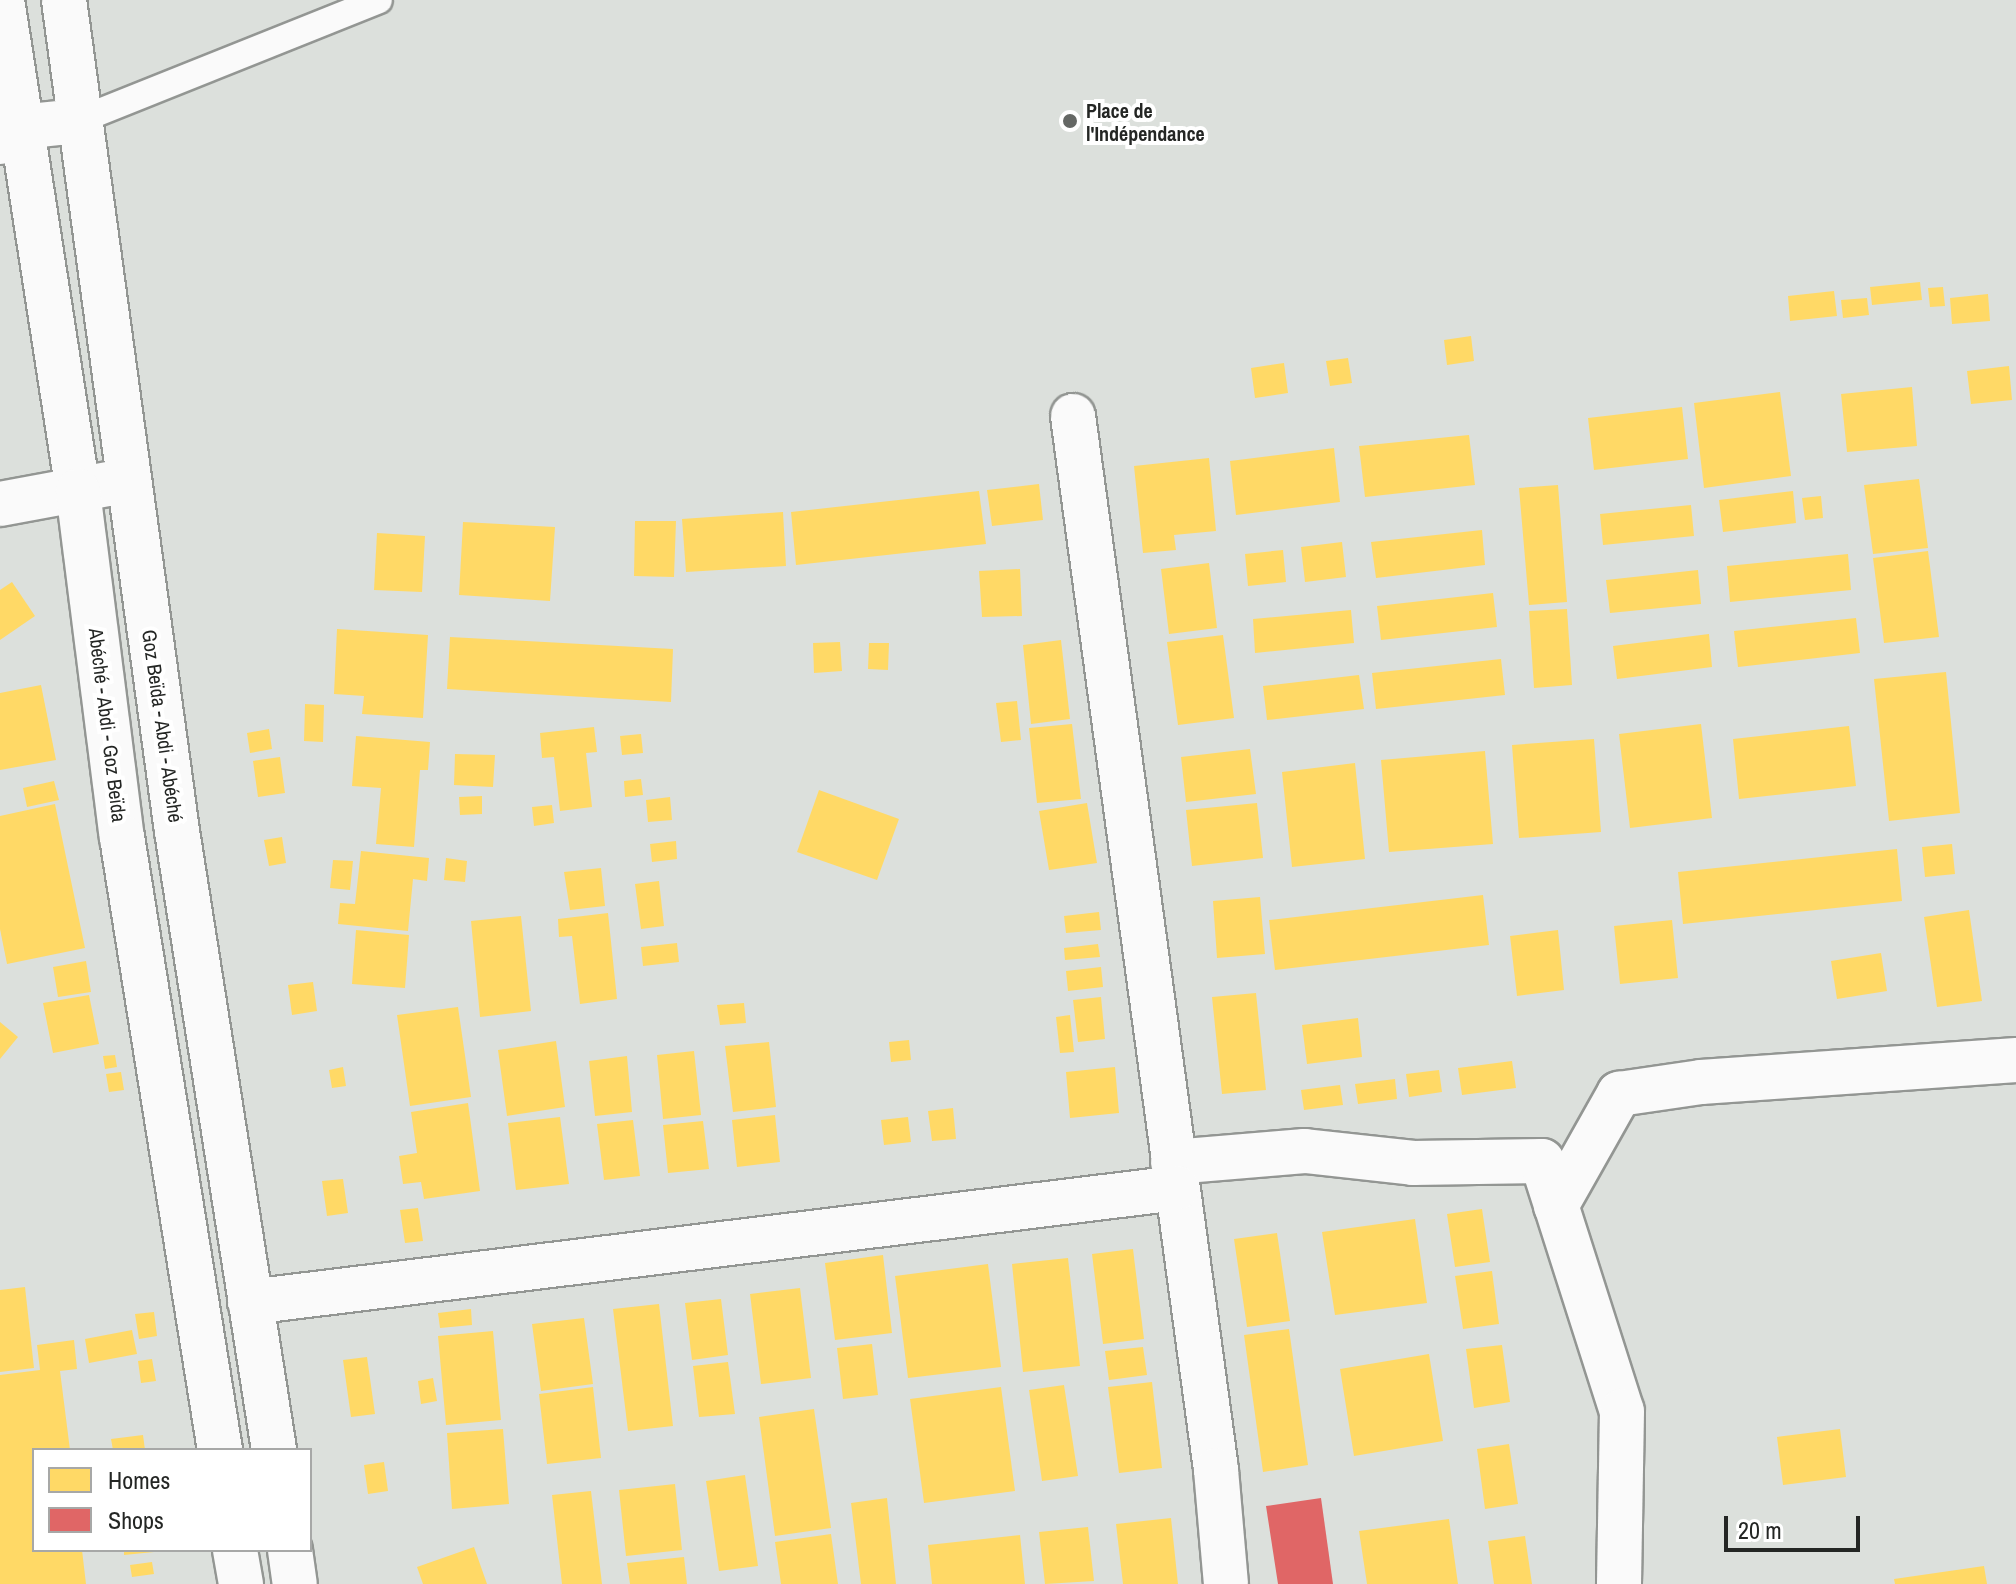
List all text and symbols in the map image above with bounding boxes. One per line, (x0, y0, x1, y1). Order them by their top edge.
place label: Place de l'Indépendance (1086, 98, 1205, 145)
marker: Place de l'Indépendance (1061, 112, 1079, 130)
street label: Abéché - Abdi - Goz Beïda (84, 626, 132, 824)
street label: Goz Beïda - Abdi - Abéché (137, 627, 189, 825)
legend (32, 1448, 312, 1552)
text: Homes (108, 1464, 170, 1496)
scale bar (1728, 1500, 1864, 1550)
text: Shops (108, 1504, 164, 1536)
text: 20 m (1738, 1514, 1782, 1546)

